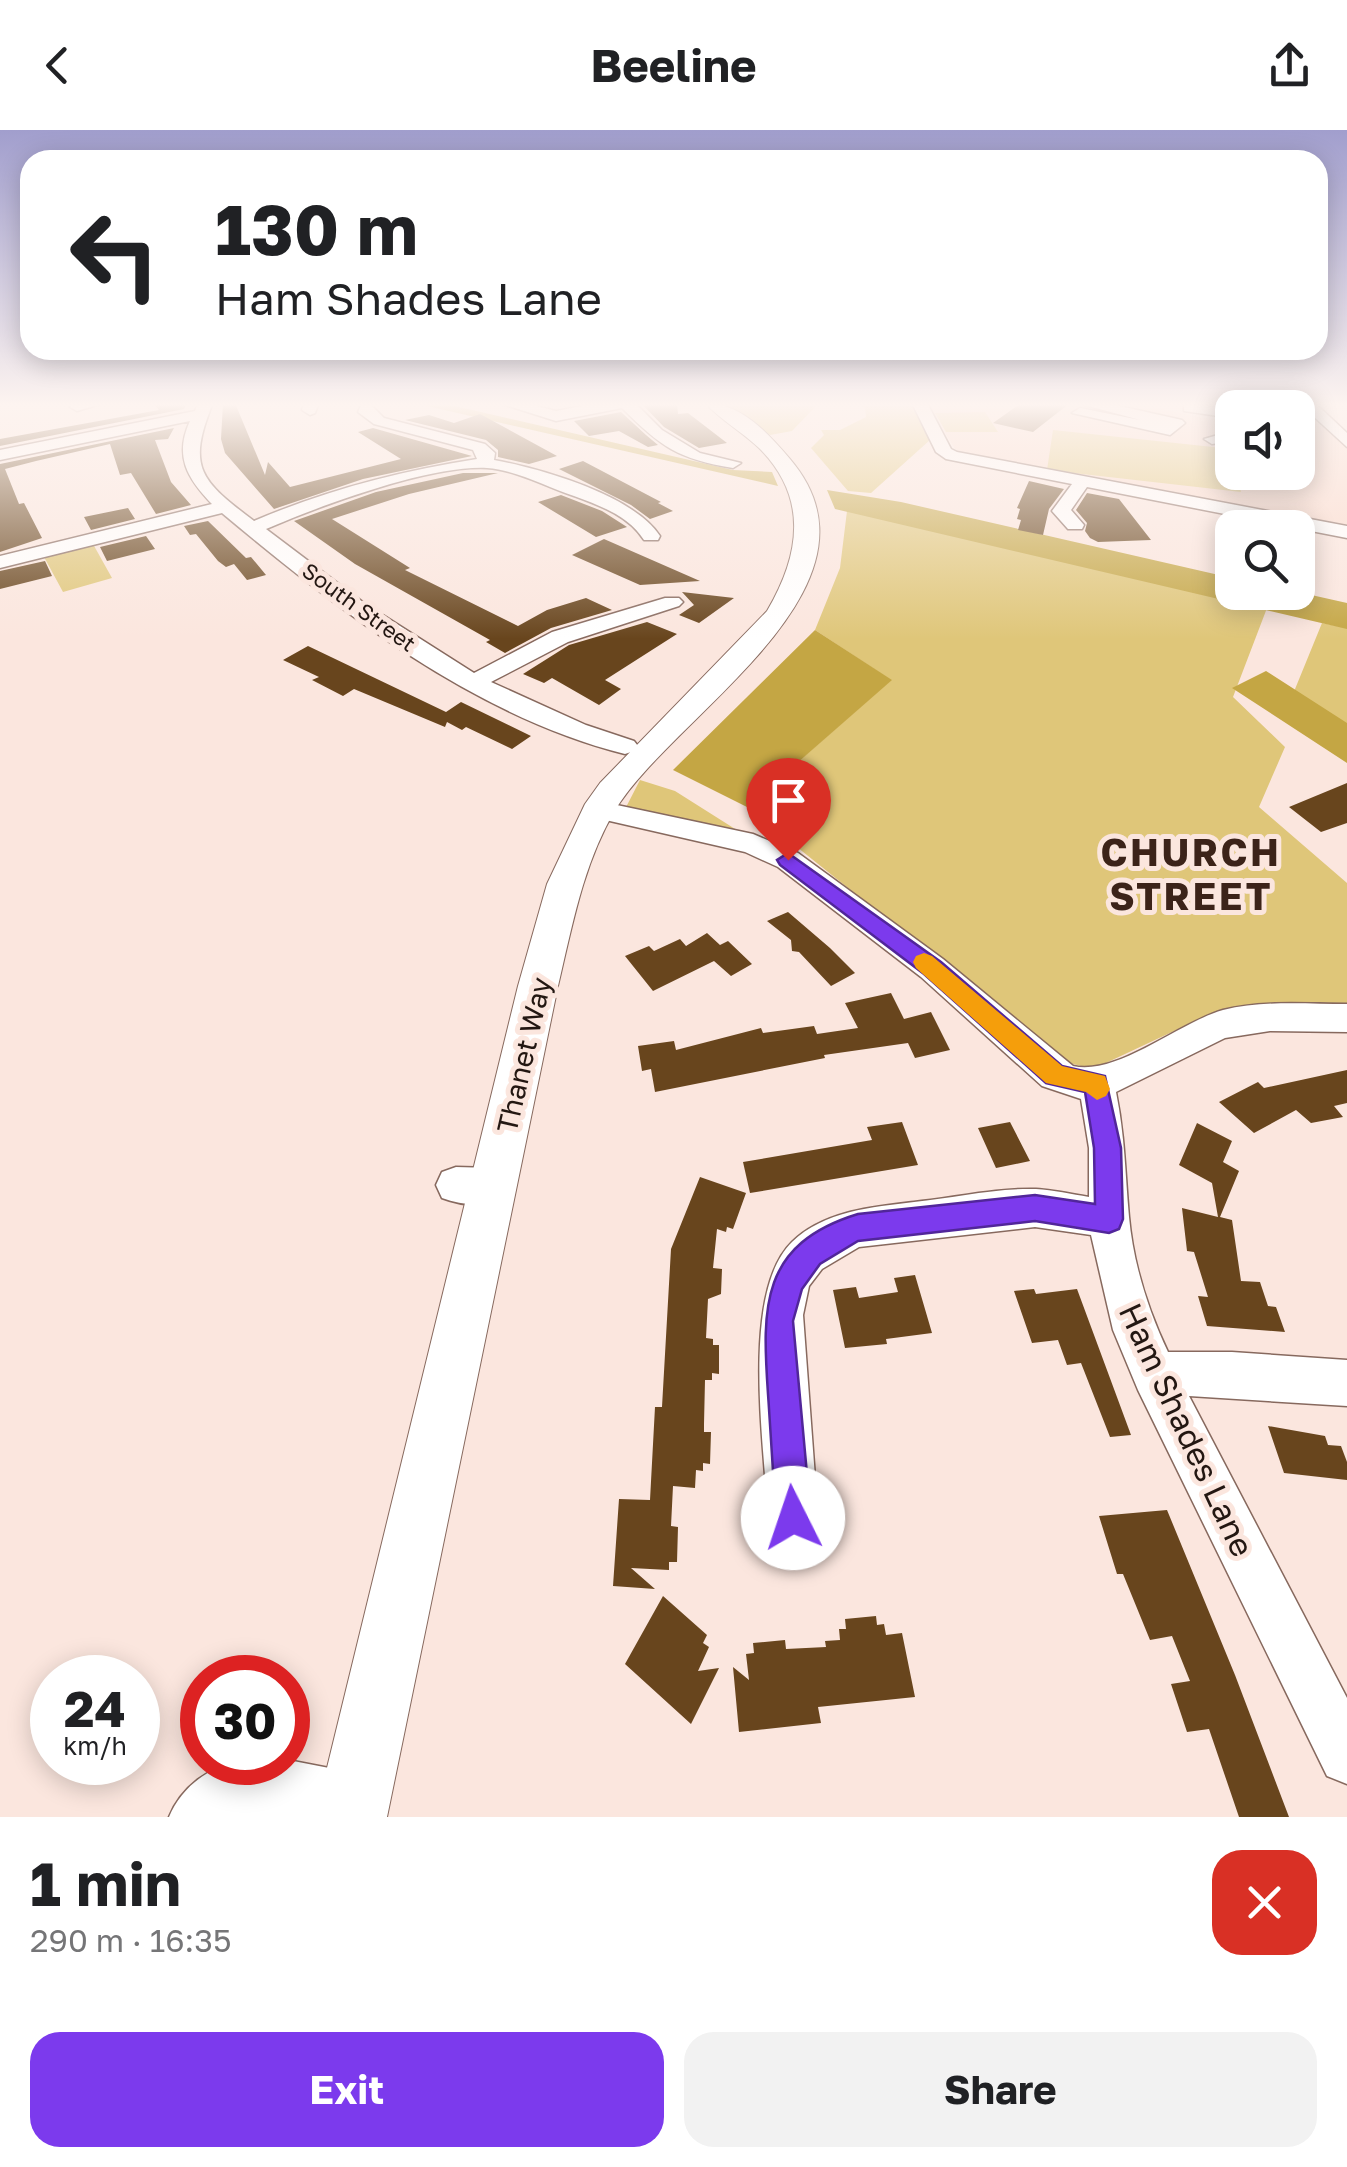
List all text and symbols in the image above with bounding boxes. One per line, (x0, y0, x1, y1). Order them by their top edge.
icon: back (30, 38, 85, 93)
text: Beeline (590, 38, 757, 92)
icon: share (1262, 38, 1317, 93)
text: 130 m (215, 186, 418, 270)
icon: left (50, 190, 180, 320)
text: Ham Shades Lane (215, 271, 602, 325)
map controls (1215, 390, 1315, 610)
button: sound (1215, 390, 1315, 490)
button: search (1215, 510, 1315, 610)
street label: South Street (297, 556, 421, 657)
pin (746, 758, 831, 861)
icon: arrive (761, 773, 816, 828)
district label: CHURCH STREET (1101, 829, 1281, 918)
street label: Thanet Way (490, 974, 558, 1136)
street label: Ham Shades Lane (1112, 1297, 1262, 1562)
position arrow (741, 1466, 845, 1570)
speed limit sign: 30 (180, 1655, 310, 1785)
text: 24 (64, 1678, 126, 1738)
text: km/h (63, 1730, 127, 1761)
text: 1 min (30, 1847, 181, 1919)
button: close (1212, 1850, 1317, 1955)
text: 290 m · 16:35 (30, 1921, 231, 1959)
button: Exit (30, 2032, 664, 2147)
button: Share (684, 2032, 1317, 2147)

